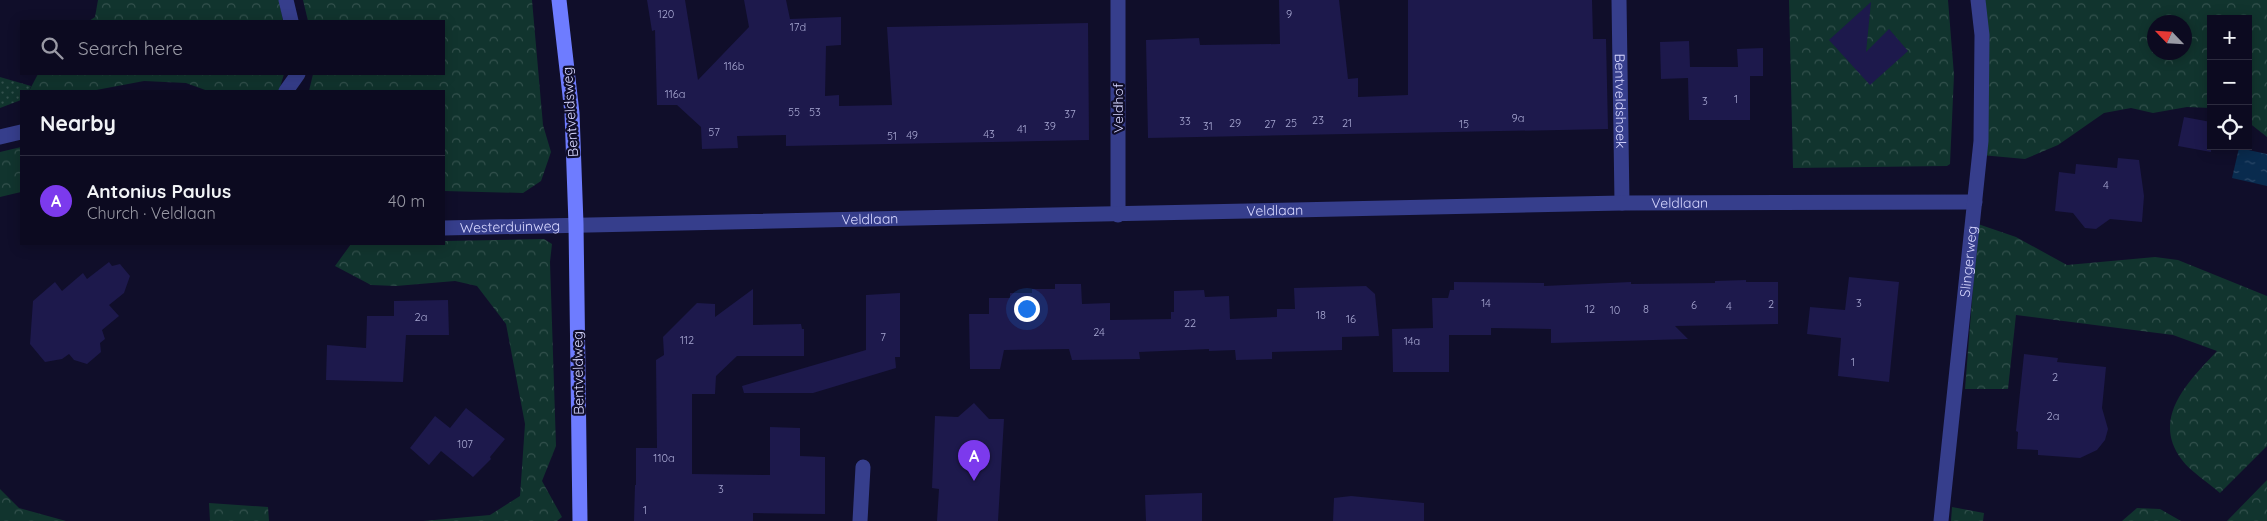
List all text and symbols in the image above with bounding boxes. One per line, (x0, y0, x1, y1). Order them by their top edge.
house number: 120 (658, 7, 674, 21)
house number: 9 (1286, 7, 1292, 21)
north arrow (2147, 15, 2192, 60)
map controls (2207, 15, 2252, 150)
button: + (2207, 15, 2252, 60)
search box (20, 20, 445, 75)
house number: 17d (790, 20, 806, 34)
icon: search (38, 34, 66, 62)
text: Search here (78, 36, 183, 60)
street label: Bentveldshoek (1611, 53, 1630, 149)
house number: 116b (724, 59, 745, 73)
button: − (2207, 60, 2252, 105)
street label: Bentveldsweg (558, 66, 582, 158)
street label: Veldhof (1109, 83, 1127, 133)
house number: 116a (665, 87, 685, 101)
house number: 1 (1734, 92, 1738, 106)
house number: 3 (1702, 94, 1708, 108)
house number: 55 (788, 105, 800, 119)
house number: 53 (809, 105, 821, 119)
button: locate (2207, 105, 2252, 150)
house number: 37 (1064, 107, 1076, 121)
text: Nearby (40, 110, 116, 136)
house number: 9a (1512, 111, 1524, 125)
house number: 23 (1312, 113, 1324, 127)
house number: 33 (1179, 114, 1191, 128)
house number: 29 (1229, 116, 1241, 130)
house number: 25 (1285, 116, 1297, 130)
house number: 21 (1342, 116, 1352, 130)
house number: 27 (1264, 117, 1276, 131)
house number: 15 (1459, 117, 1469, 131)
house number: 39 (1044, 119, 1056, 133)
house number: 31 (1203, 119, 1213, 133)
house number: 41 (1017, 122, 1027, 136)
house number: 57 (708, 125, 720, 139)
house number: 43 (983, 127, 995, 141)
house number: 49 (906, 128, 918, 142)
house number: 51 (887, 129, 897, 143)
house number: 4 (2103, 178, 2109, 192)
text: Antonius Paulus (87, 179, 231, 203)
text: A (51, 191, 61, 211)
text: 40 m (388, 191, 425, 211)
street label: Veldlaan (1651, 194, 1708, 212)
street label: Veldlaan (1246, 201, 1303, 220)
text: Church · Veldlaan (87, 203, 216, 223)
street label: Veldlaan (841, 209, 899, 229)
street label: Westerduinweg (460, 217, 560, 237)
street label: Slingerweg (1956, 225, 1981, 298)
your location (1014, 296, 1040, 322)
house number: 14 (1481, 296, 1491, 310)
house number: 3 (1856, 296, 1862, 310)
house number: 2 (1768, 297, 1774, 311)
house number: 6 (1691, 298, 1697, 312)
house number: 4 (1726, 299, 1732, 313)
house number: 12 (1585, 302, 1595, 316)
house number: 8 (1643, 302, 1649, 316)
house number: 10 (1610, 303, 1620, 317)
house number: 18 (1316, 308, 1326, 322)
house number: 2a (415, 310, 427, 324)
house number: 16 (1346, 312, 1356, 326)
house number: 22 (1184, 316, 1196, 330)
house number: 24 (1093, 325, 1105, 339)
house number: 7 (880, 330, 886, 344)
street label: Bentveldweg (568, 331, 588, 415)
house number: 112 (680, 333, 694, 347)
house number: 14a (1404, 334, 1420, 348)
house number: 1 (1851, 355, 1855, 369)
house number: 2 (2052, 370, 2058, 384)
house number: 2a (2047, 409, 2059, 423)
house number: 107 (457, 437, 473, 451)
pin: A (958, 440, 990, 481)
house number: 110a (653, 451, 675, 465)
house number: 3 (718, 482, 724, 496)
house number: 1 (643, 503, 647, 517)

